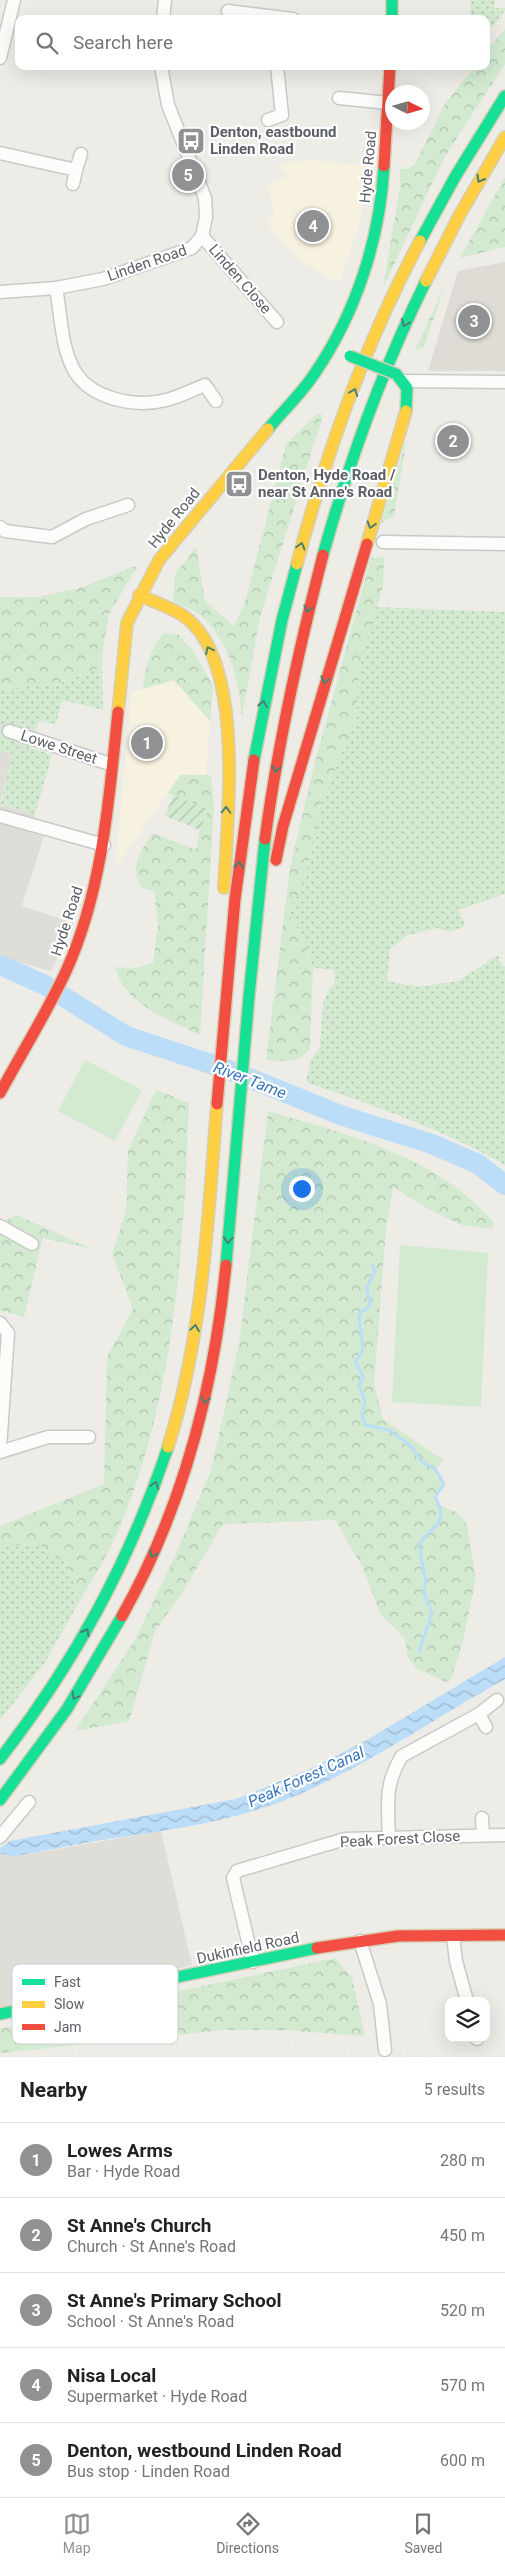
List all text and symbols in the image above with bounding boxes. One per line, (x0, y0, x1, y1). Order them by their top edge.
search box (15, 15, 490, 70)
icon: search (33, 29, 61, 57)
text: Search here (73, 31, 173, 54)
north arrow (385, 85, 430, 130)
place label: Denton, eastbound Linden Road (210, 123, 337, 158)
bus stop icon: Denton, eastbound Linden Road (176, 126, 206, 156)
street label: Hyde Road (356, 130, 380, 204)
pin: 5 (172, 156, 204, 194)
one-way arrow (477, 174, 487, 183)
pin: 4 (297, 207, 329, 245)
street label: Linden Road (105, 241, 189, 285)
street label: Linden Close (205, 241, 275, 317)
pin: 3 (458, 302, 490, 340)
one-way arrow (401, 318, 412, 327)
one-way arrow (348, 389, 358, 397)
pin: 2 (437, 422, 469, 460)
place label: Denton, Hyde Road / near St Anne's Road (258, 466, 396, 501)
bus stop icon: Denton, Hyde Road / near St Anne's Road (224, 469, 254, 499)
street label: Hyde Road (144, 484, 204, 552)
one-way arrow (367, 520, 377, 528)
one-way arrow (295, 542, 306, 550)
one-way arrow (304, 605, 314, 613)
one-way arrow (205, 646, 216, 655)
one-way arrow (320, 676, 330, 684)
one-way arrow (257, 699, 268, 708)
pin: 1 (131, 724, 163, 762)
street label: Lowe Street (19, 726, 100, 768)
one-way arrow (272, 764, 282, 773)
one-way arrow (221, 805, 231, 813)
one-way arrow (233, 860, 244, 868)
street label: Hyde Road (47, 884, 87, 958)
water label: River Tame (211, 1057, 289, 1103)
your location (289, 1176, 315, 1202)
one-way arrow (223, 1236, 234, 1244)
one-way arrow (190, 1323, 200, 1332)
one-way arrow (200, 1396, 211, 1405)
one-way arrow (149, 1481, 159, 1489)
one-way arrow (148, 1549, 159, 1558)
one-way arrow (80, 1628, 90, 1637)
one-way arrow (71, 1691, 81, 1700)
water label: Peak Forest Canal (245, 1743, 367, 1811)
street label: Peak Forest Close (339, 1827, 461, 1851)
street label: Dukinfield Road (195, 1928, 301, 1968)
legend (12, 1964, 178, 2044)
text: Fast (54, 1974, 81, 1990)
text: Slow (54, 1996, 85, 2012)
map controls (445, 1997, 490, 2042)
button: layers (445, 1997, 490, 2042)
text: Jam (54, 2019, 82, 2035)
text: Nearby (20, 2078, 87, 2102)
text: 5 results (424, 2080, 485, 2099)
text: Lowes Arms (67, 2139, 173, 2162)
text: 1 (31, 2151, 41, 2170)
text: 280 m (440, 2151, 485, 2170)
text: Bar · Hyde Road (67, 2162, 180, 2181)
text: St Anne's Church (67, 2214, 212, 2237)
text: 2 (31, 2226, 41, 2245)
text: 450 m (440, 2226, 485, 2245)
text: Church · St Anne's Road (67, 2237, 236, 2256)
text: St Anne's Primary School (67, 2289, 281, 2312)
text: 3 (31, 2301, 41, 2320)
text: 520 m (440, 2301, 485, 2320)
text: School · St Anne's Road (67, 2312, 234, 2331)
text: Nisa Local (67, 2364, 156, 2387)
text: 4 (31, 2376, 41, 2395)
text: 570 m (440, 2376, 485, 2395)
text: Supermarket · Hyde Road (67, 2387, 247, 2406)
text: Denton, westbound Linden Road (67, 2439, 342, 2462)
text: 5 (31, 2451, 41, 2470)
text: 600 m (440, 2451, 485, 2470)
text: Bus stop · Linden Road (67, 2462, 230, 2481)
tab: Map (63, 2510, 91, 2556)
tab: Directions (216, 2510, 279, 2556)
tab: Saved (404, 2510, 442, 2556)

